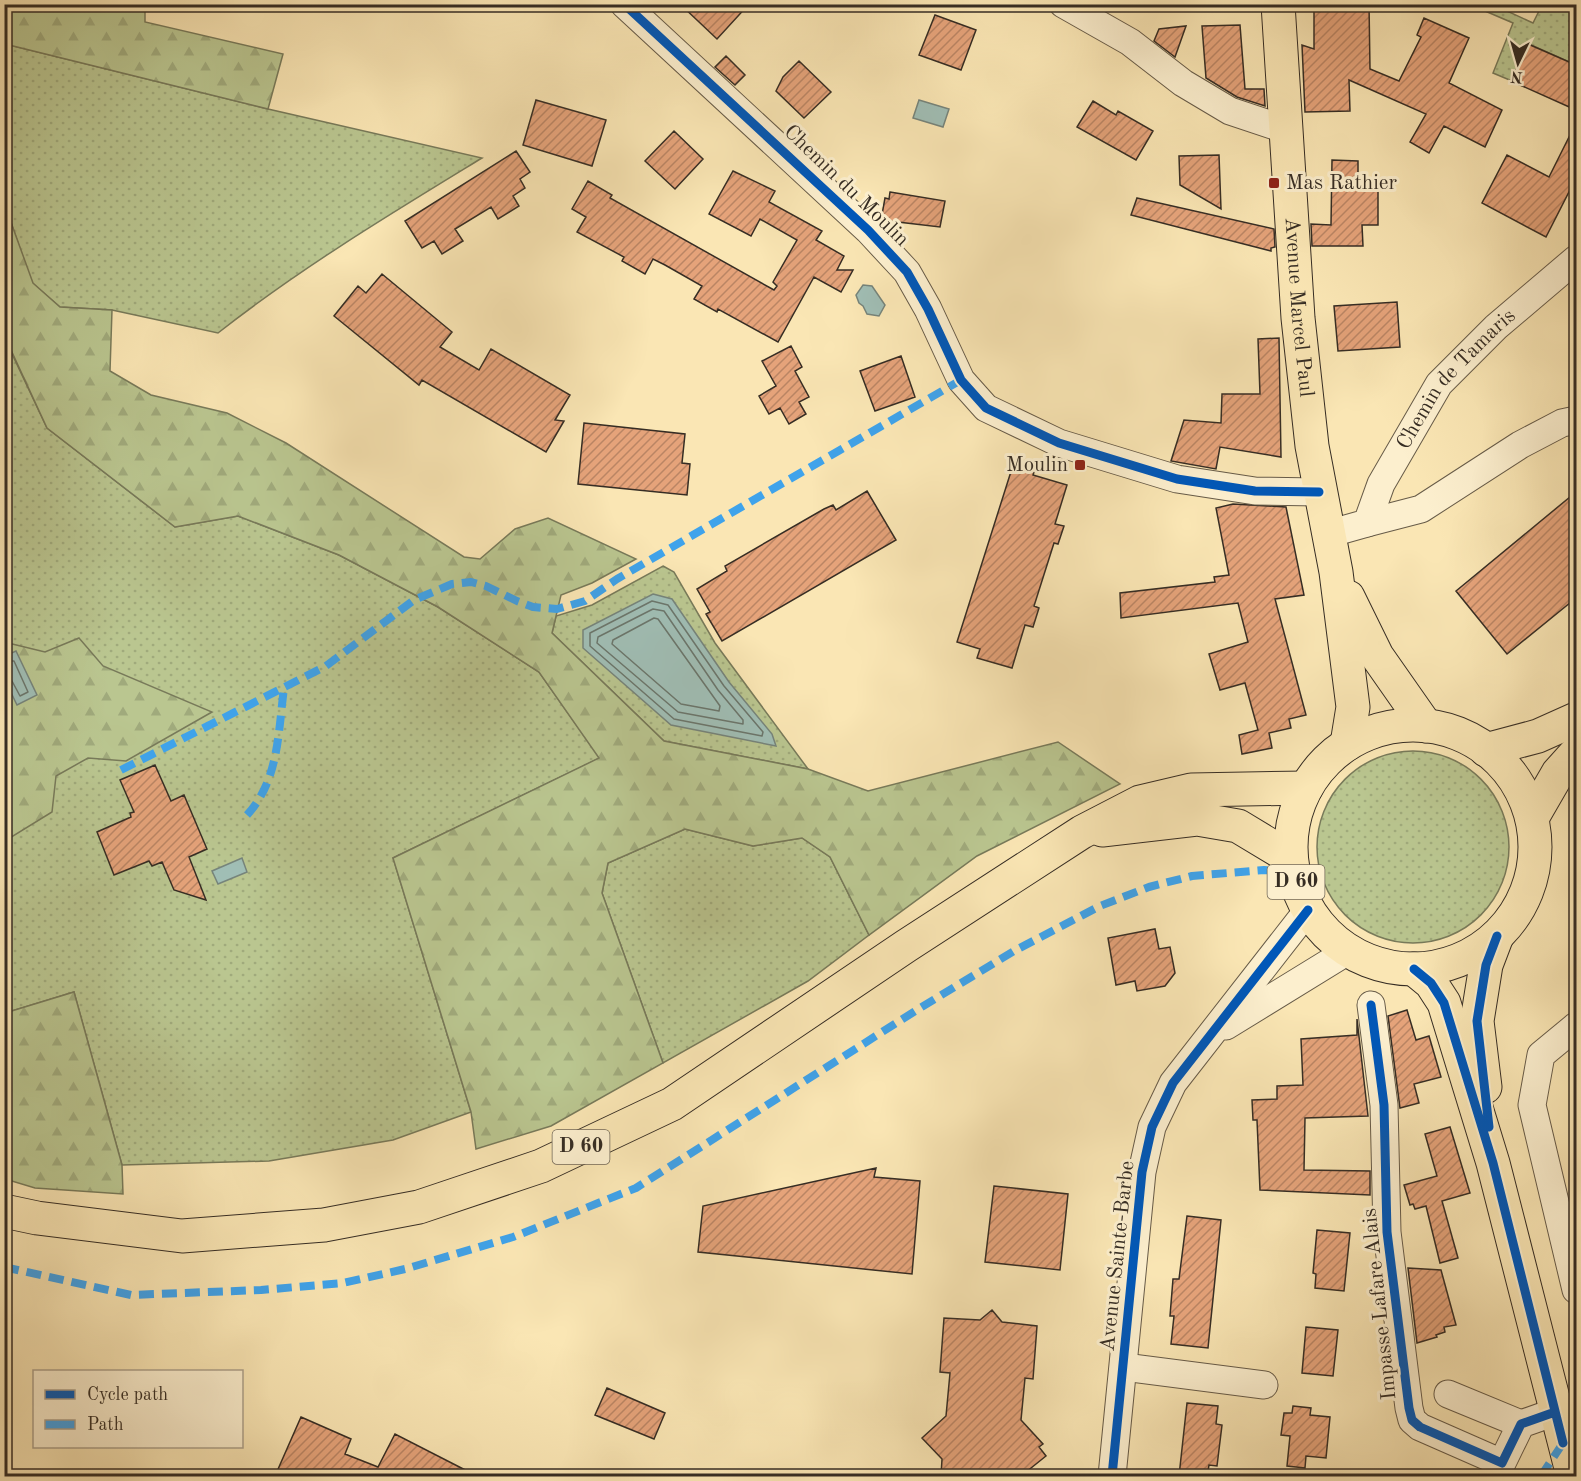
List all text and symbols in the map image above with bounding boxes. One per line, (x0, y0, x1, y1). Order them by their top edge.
north arrow (1488, 33, 1548, 93)
text: N (1509, 67, 1524, 84)
street label: Chemin du Moulin (779, 121, 913, 251)
place label: Mas Rathier (1286, 173, 1397, 194)
marker: Mas Rathier (1267, 176, 1281, 190)
street label: Avenue Marcel Paul (1281, 217, 1317, 398)
street label: Chemin de Tamaris (1393, 305, 1519, 453)
place label: Moulin (1006, 455, 1068, 476)
marker: Moulin (1073, 458, 1087, 472)
road number: D 60 (1268, 865, 1324, 899)
road number: D 60 (552, 1130, 610, 1164)
street label: Avenue Sainte-Barbe (1098, 1160, 1138, 1352)
street label: Impasse Lafare Alais (1359, 1207, 1401, 1401)
legend (33, 1370, 243, 1448)
text: Cycle path (87, 1386, 168, 1404)
text: Path (87, 1416, 124, 1434)

